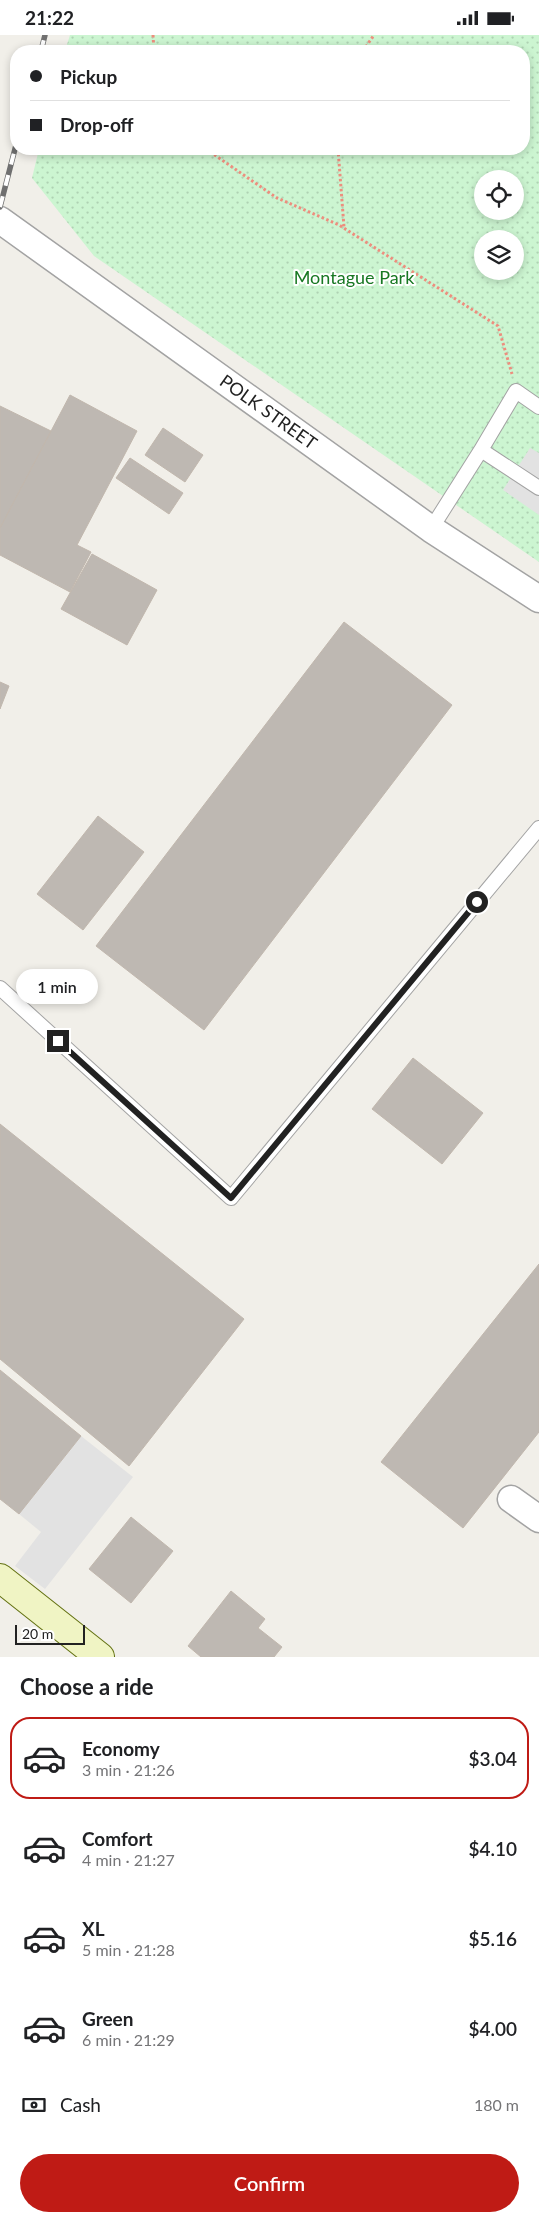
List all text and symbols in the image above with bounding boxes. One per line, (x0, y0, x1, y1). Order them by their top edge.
text: 21:22 (25, 6, 74, 29)
text: Pickup (60, 65, 117, 88)
text: Drop-off (60, 113, 134, 136)
map controls (474, 170, 524, 280)
button: locate (474, 170, 524, 220)
button: layers (474, 230, 524, 280)
park label: Montague Park (294, 266, 415, 288)
street label: POLK STREET (216, 369, 322, 454)
route start (466, 891, 488, 913)
callout: 1 min (17, 969, 99, 1003)
text: 1 min (37, 977, 77, 996)
route end (47, 1030, 69, 1052)
scale bar (15, 1622, 85, 1645)
text: 20 m (22, 1625, 53, 1642)
text: Choose a ride (20, 1673, 154, 1700)
icon: car (22, 1736, 67, 1781)
text: Economy (82, 1737, 160, 1760)
text: $3.04 (468, 1747, 517, 1770)
text: 3 min · 21:26 (82, 1760, 175, 1779)
icon: car (22, 1826, 67, 1871)
text: Comfort (82, 1827, 153, 1850)
text: $4.10 (468, 1837, 517, 1860)
text: 4 min · 21:27 (82, 1850, 175, 1869)
icon: car (22, 1916, 67, 1961)
text: XL (82, 1917, 105, 1940)
text: $5.16 (468, 1927, 517, 1950)
text: 5 min · 21:28 (82, 1940, 175, 1959)
icon: car (22, 2006, 67, 2051)
text: Green (82, 2007, 133, 2030)
text: $4.00 (468, 2017, 517, 2040)
text: 6 min · 21:29 (82, 2030, 175, 2049)
icon: cash (20, 2091, 48, 2119)
text: Cash (60, 2093, 101, 2116)
text: 180 m (474, 2095, 519, 2114)
button: Confirm (20, 2154, 519, 2212)

